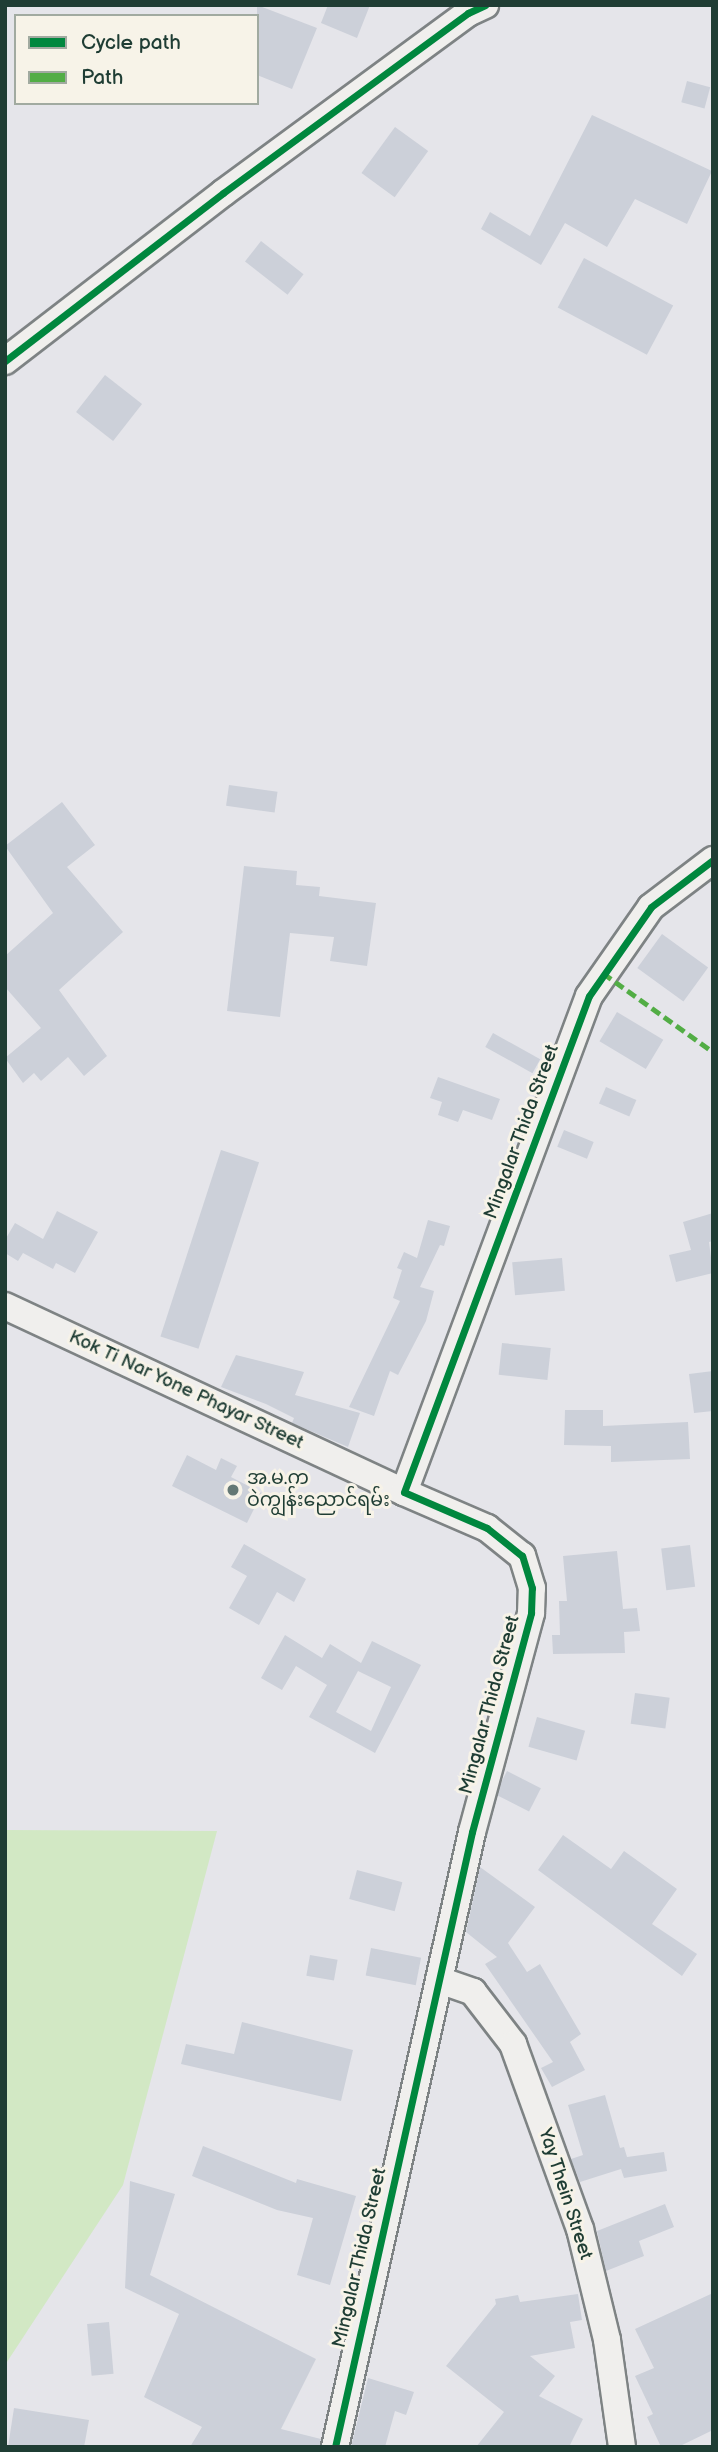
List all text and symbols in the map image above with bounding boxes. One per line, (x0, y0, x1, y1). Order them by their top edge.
legend (14, 14, 259, 105)
text: Cycle path (81, 30, 181, 55)
text: Path (81, 65, 123, 90)
street label: Mingalar Thida Street (480, 1041, 564, 1223)
street label: Kok Ti Nar Yone Phayar Street (64, 1325, 308, 1455)
place label: အ.မ.က ဝဲကျွန်းညောင်ရမ်း (247, 1468, 390, 1512)
marker: အ.မ.က ဝဲကျွန်းညောင်ရမ်း (225, 1482, 241, 1498)
street label: Mingalar Thida Street (455, 1613, 525, 1797)
street label: Yay Thein Street (533, 2124, 597, 2264)
street label: Mingalar Thida Street (328, 2165, 392, 2351)

